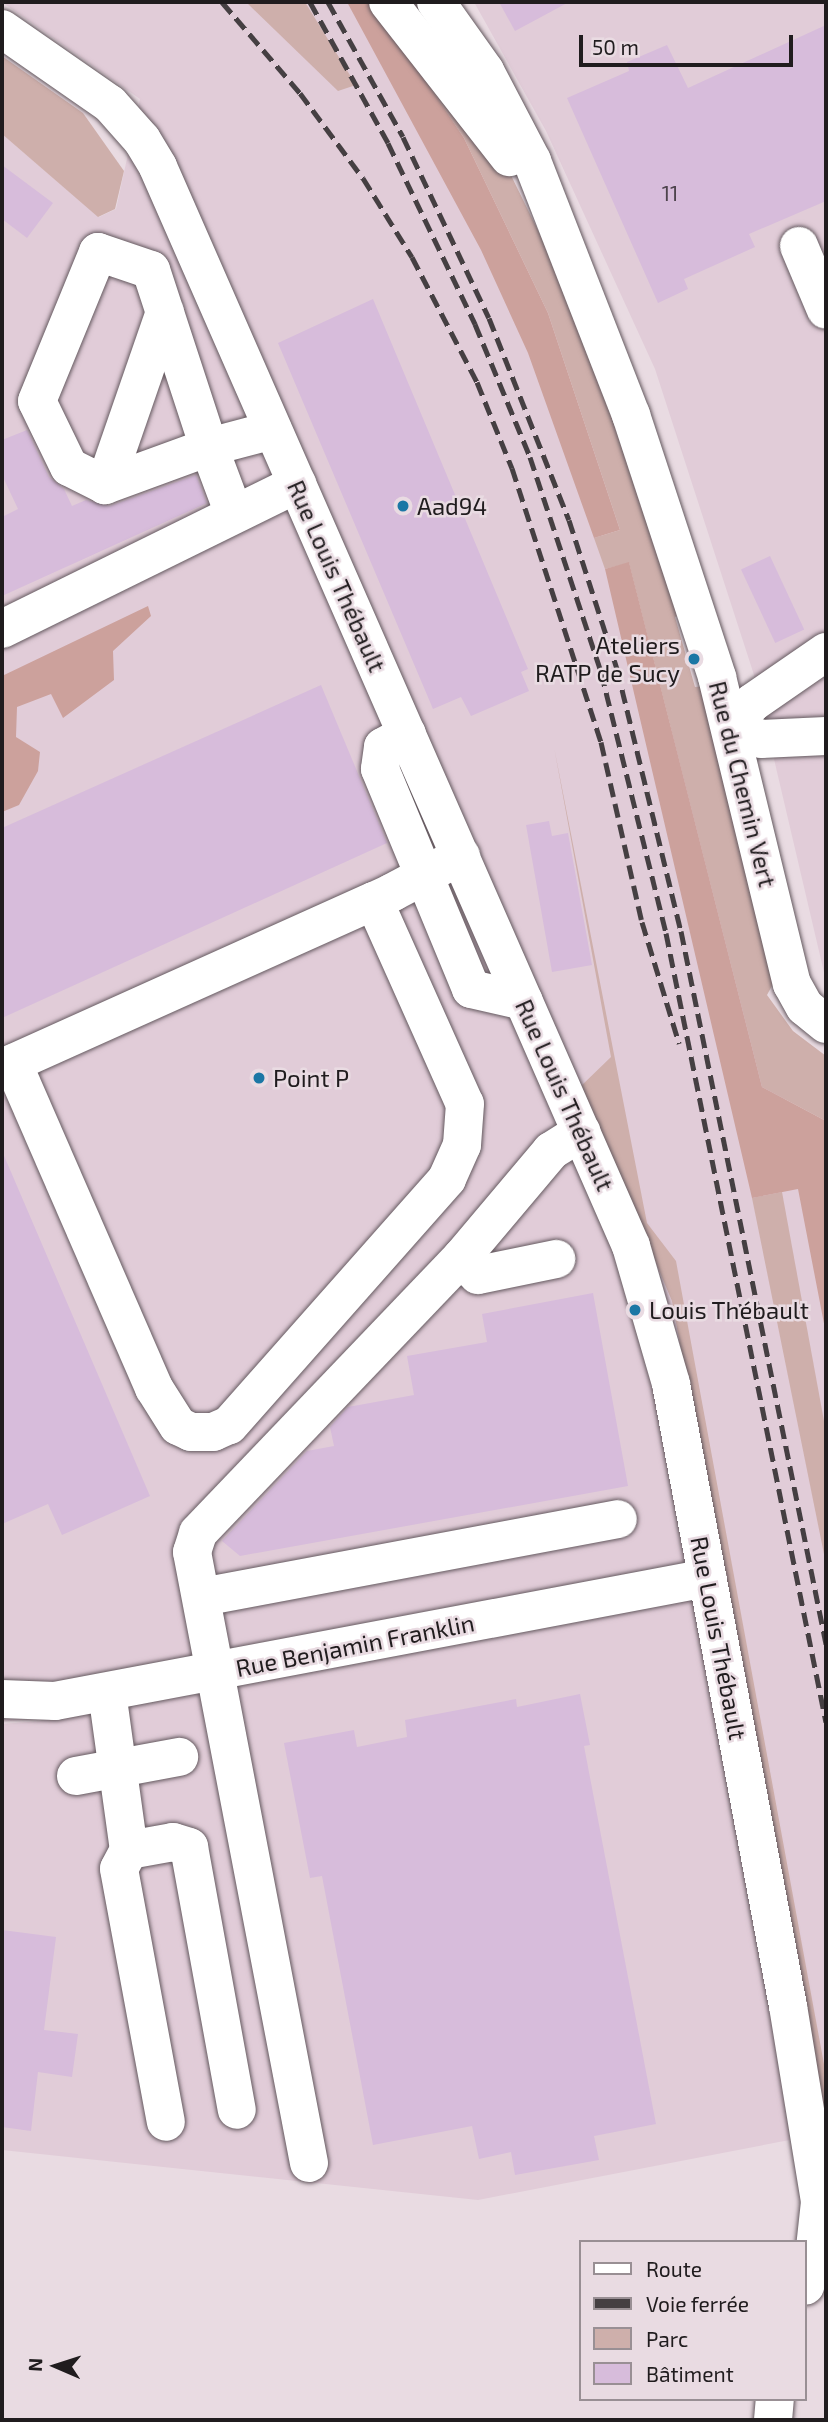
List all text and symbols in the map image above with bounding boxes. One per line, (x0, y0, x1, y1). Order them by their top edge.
scale bar (583, 21, 796, 65)
text: 50 m (592, 34, 639, 59)
house number: 11 (662, 180, 678, 206)
street label: Rue Louis Thébault (282, 475, 392, 677)
place label: Aad94 (417, 492, 487, 520)
marker: Aad94 (395, 498, 411, 514)
place label: Ateliers RATP de Sucy (535, 631, 680, 687)
marker: Ateliers RATP de Sucy (686, 651, 702, 667)
street label: Rue du Chemin Vert (703, 678, 783, 890)
street label: Rue Louis Thébault (510, 994, 620, 1196)
place label: Point P (273, 1064, 349, 1092)
marker: Point P (251, 1070, 267, 1086)
place label: Louis Thébault (649, 1296, 810, 1324)
marker: Louis Thébault (627, 1302, 643, 1318)
street label: Rue Louis Thébault (685, 1534, 753, 1742)
street label: Rue Benjamin Franklin (233, 1608, 477, 1682)
legend (580, 2240, 807, 2401)
text: Route (646, 2256, 702, 2281)
text: Voie ferrée (646, 2291, 749, 2316)
text: Parc (646, 2326, 688, 2351)
north arrow (21, 2331, 91, 2401)
text: N (23, 2357, 46, 2372)
text: Bâtiment (646, 2361, 734, 2386)

